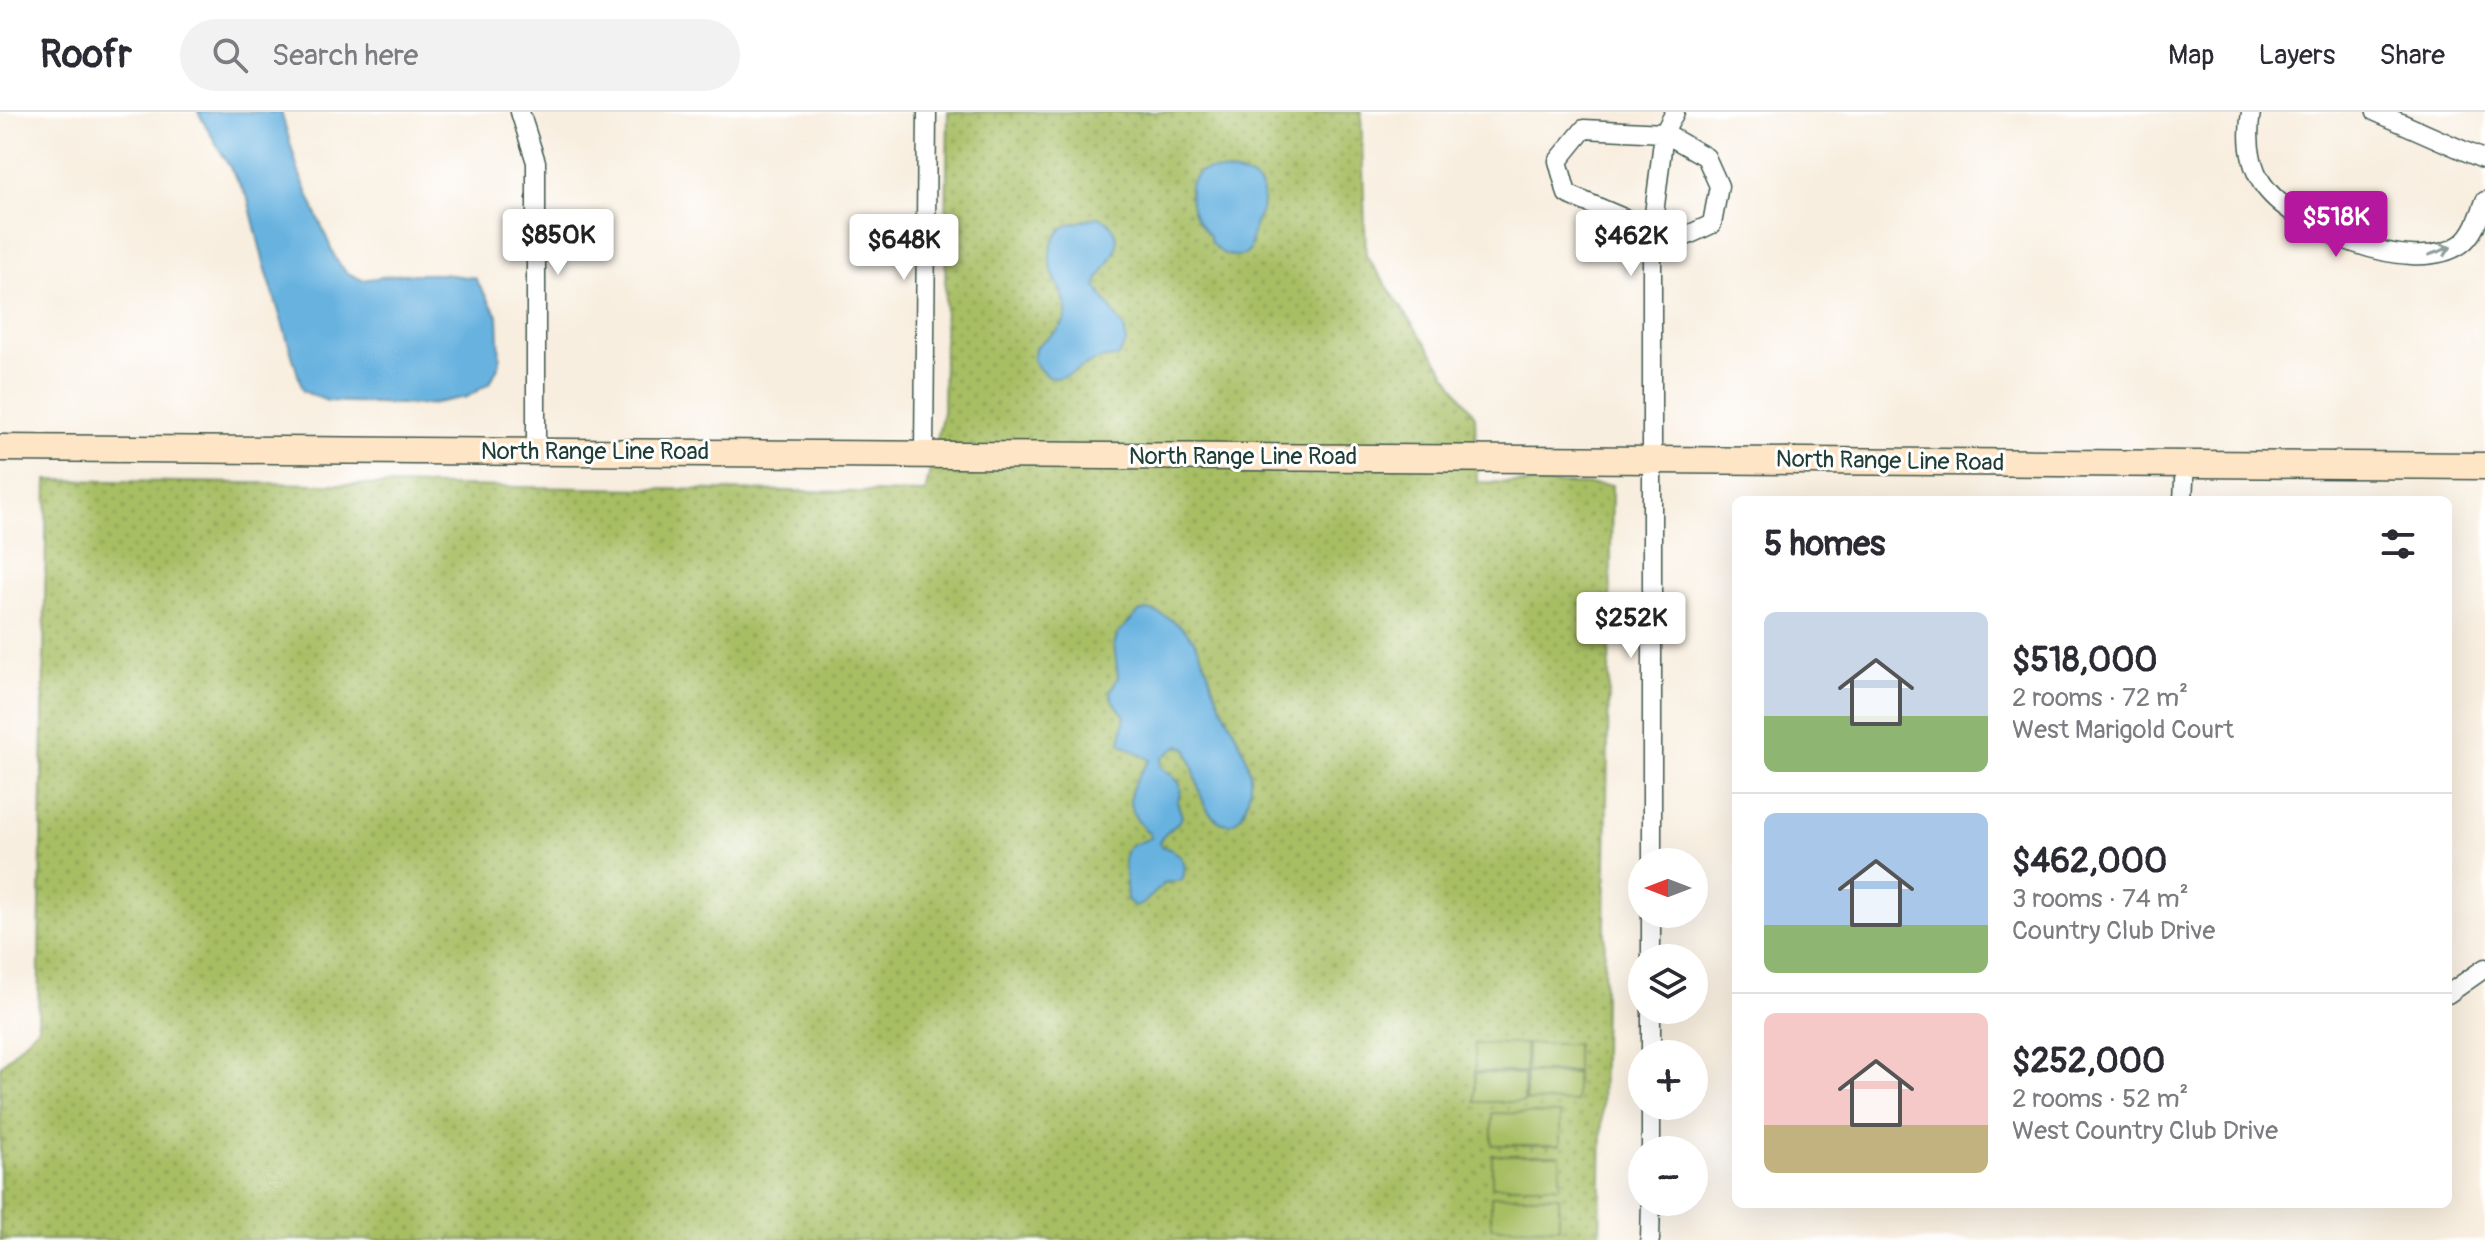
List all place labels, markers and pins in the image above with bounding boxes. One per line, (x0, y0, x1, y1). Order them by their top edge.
pin: $518K (2280, 191, 2392, 259)
pin: $850K (502, 209, 614, 277)
pin: $462K (1575, 210, 1687, 278)
pin: $648K (848, 214, 960, 282)
pin: $252K (1575, 592, 1687, 660)

